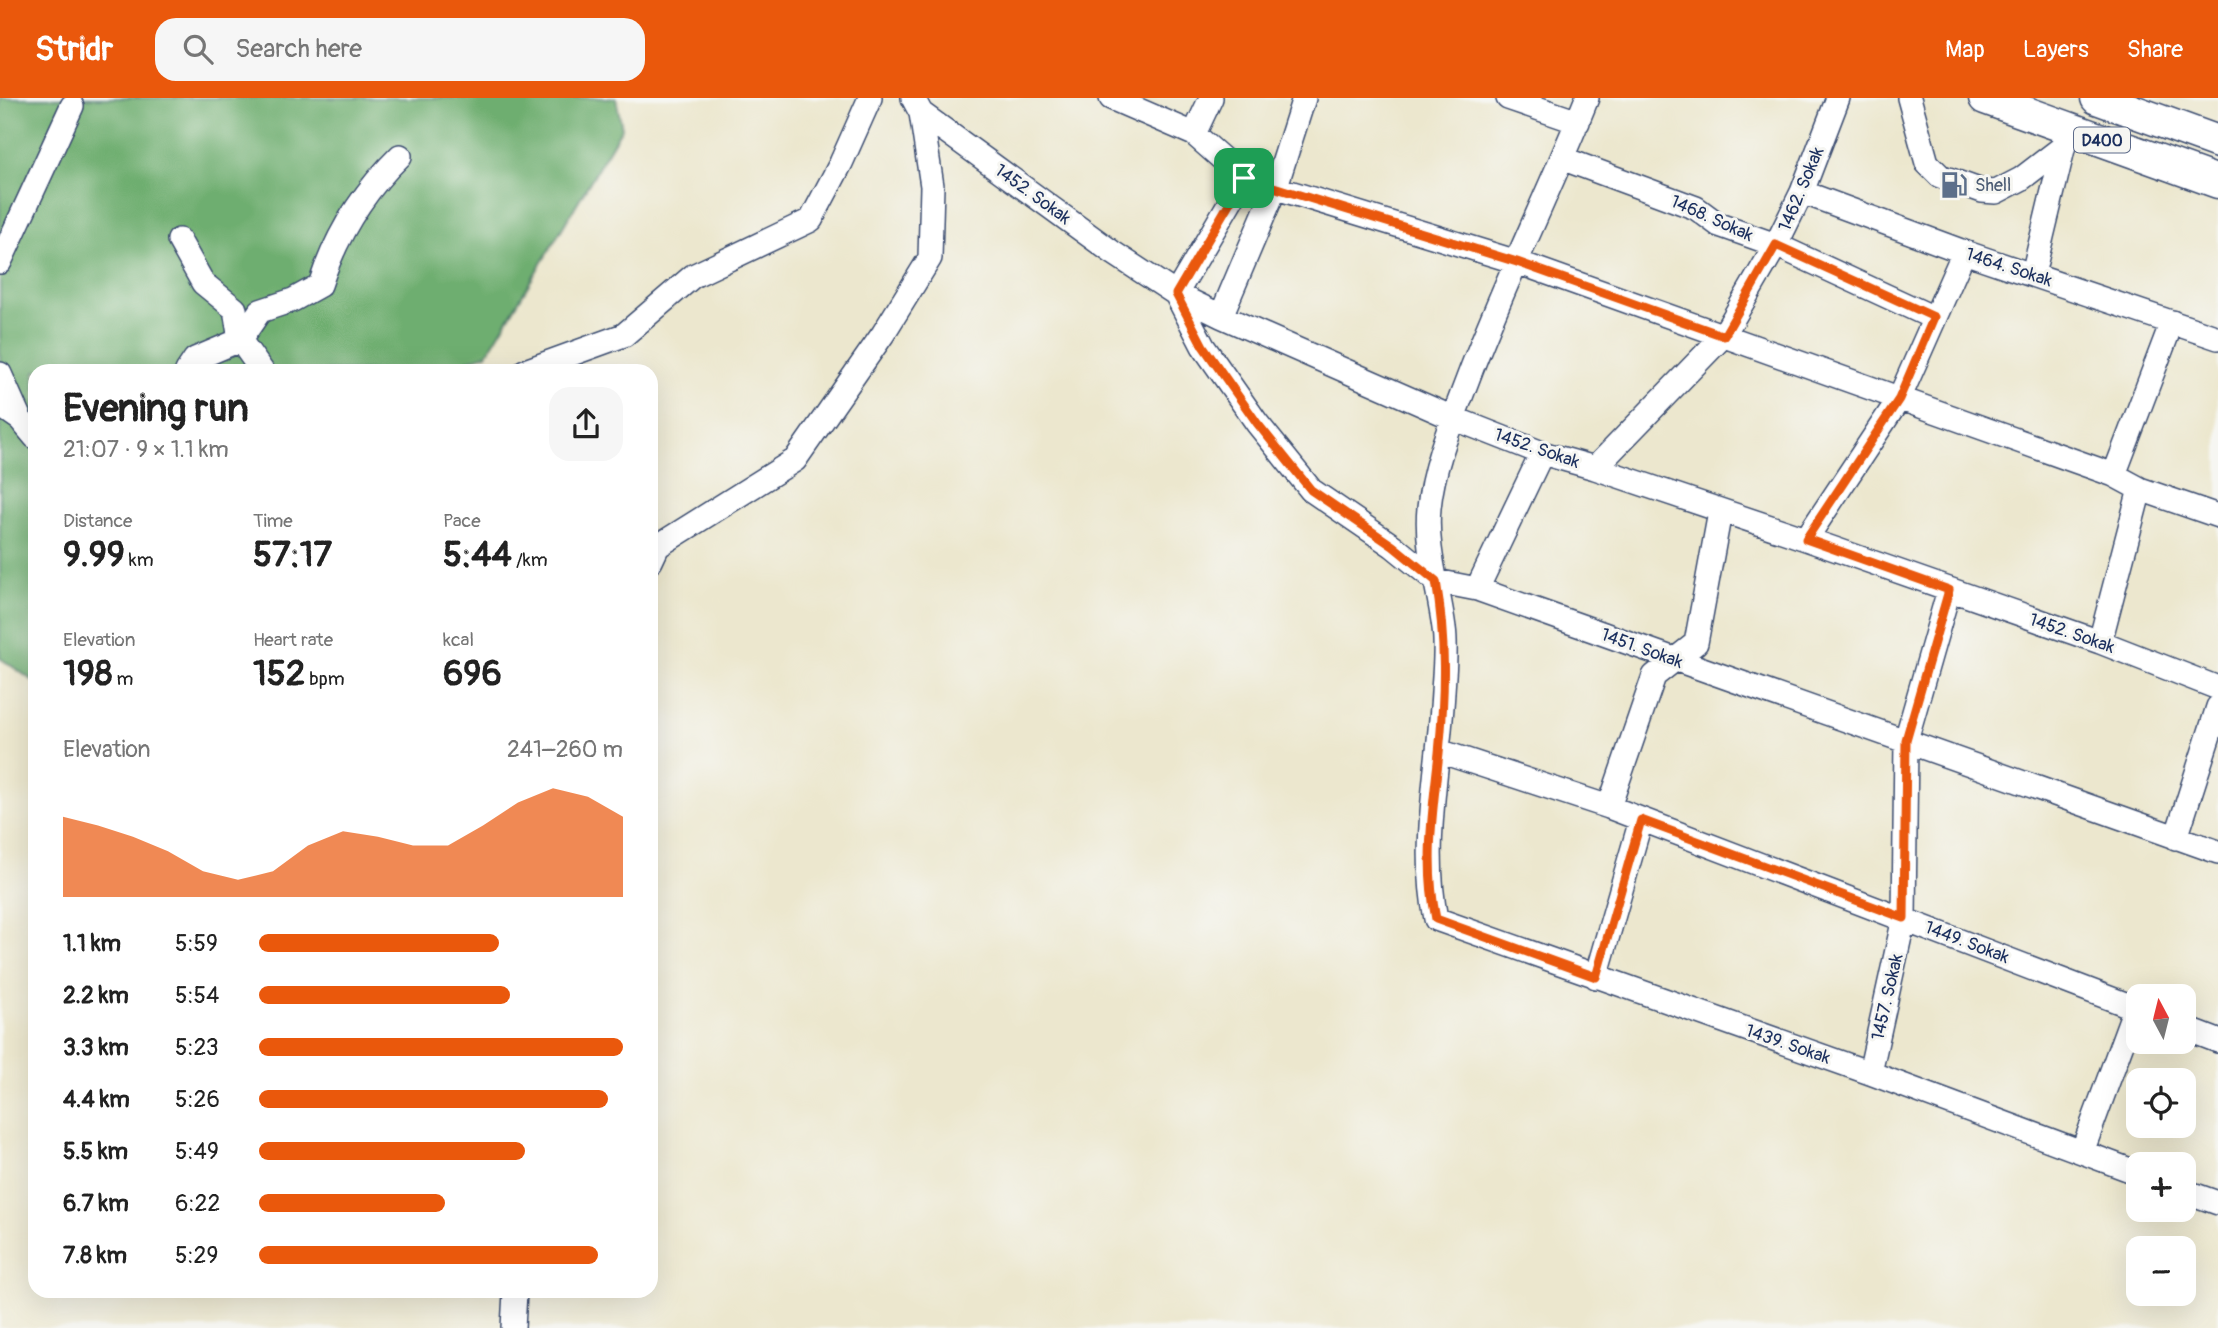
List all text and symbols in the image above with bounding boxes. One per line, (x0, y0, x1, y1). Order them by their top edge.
search box (155, 18, 645, 81)
text: Stridr (35, 29, 113, 70)
icon: search (179, 30, 217, 68)
text: Search here (235, 33, 362, 65)
text: Map (1945, 35, 1985, 64)
text: Layers (2023, 35, 2089, 64)
text: Share (2127, 35, 2183, 64)
road number: D400 (2074, 128, 2130, 152)
street label: 1462. Sokak (1773, 143, 1830, 235)
pin (1214, 148, 1274, 208)
street label: 1452. Sokak (990, 159, 1076, 230)
icon: arrive (1225, 159, 1263, 197)
fuel station icon: Shell (1939, 170, 1969, 200)
place label: Shell (1975, 174, 2011, 197)
street label: 1468. Sokak (1667, 190, 1757, 247)
street label: 1464. Sokak (1963, 243, 2056, 292)
text: Evening run (63, 385, 249, 433)
button: share (549, 387, 623, 461)
street label: 1452. Sokak (1491, 423, 1583, 474)
text: 21:07 · 9 × 1.1 km (63, 435, 229, 464)
text: Distance (63, 509, 132, 533)
text: Time (253, 509, 293, 533)
text: Pace (443, 509, 481, 533)
text: 9.99 (63, 533, 125, 577)
text: 57:17 (253, 533, 332, 577)
text: 5:44 (443, 533, 512, 577)
text: km (125, 548, 154, 572)
text: /km (512, 548, 548, 572)
street label: 1452. Sokak (2026, 608, 2118, 659)
street label: 1451. Sokak (1598, 623, 1686, 674)
text: Elevation (63, 628, 135, 652)
text: Heart rate (253, 628, 333, 652)
text: kcal (443, 628, 474, 652)
text: 198 (63, 652, 112, 696)
text: 152 (253, 652, 305, 696)
text: 696 (443, 652, 502, 696)
text: m (112, 667, 133, 691)
text: bpm (305, 667, 345, 691)
text: Elevation (63, 735, 151, 764)
text: 241–260 m (507, 735, 623, 764)
street label: 1449. Sokak (1921, 916, 2013, 969)
text: 1.1 km (63, 929, 121, 958)
text: 5:59 (175, 929, 218, 958)
street label: 1457. Sokak (1866, 951, 1909, 1043)
text: 2.2 km (63, 981, 129, 1010)
text: 5:54 (175, 981, 219, 1010)
north arrow (2126, 984, 2196, 1054)
map controls (2126, 984, 2196, 1306)
street label: 1439. Sokak (1742, 1019, 1834, 1070)
text: 3.3 km (63, 1033, 129, 1062)
text: 5:23 (175, 1033, 219, 1062)
button: locate (2126, 1068, 2196, 1138)
text: 4.4 km (63, 1085, 130, 1114)
text: 5:26 (175, 1085, 220, 1114)
text: 5.5 km (63, 1137, 128, 1166)
text: 5:49 (175, 1137, 219, 1166)
button: + (2126, 1152, 2196, 1222)
text: 6.7 km (63, 1189, 129, 1218)
text: 6:22 (175, 1189, 220, 1218)
button: − (2126, 1236, 2196, 1306)
text: 7.8 km (63, 1241, 127, 1270)
text: 5:29 (175, 1241, 218, 1270)

